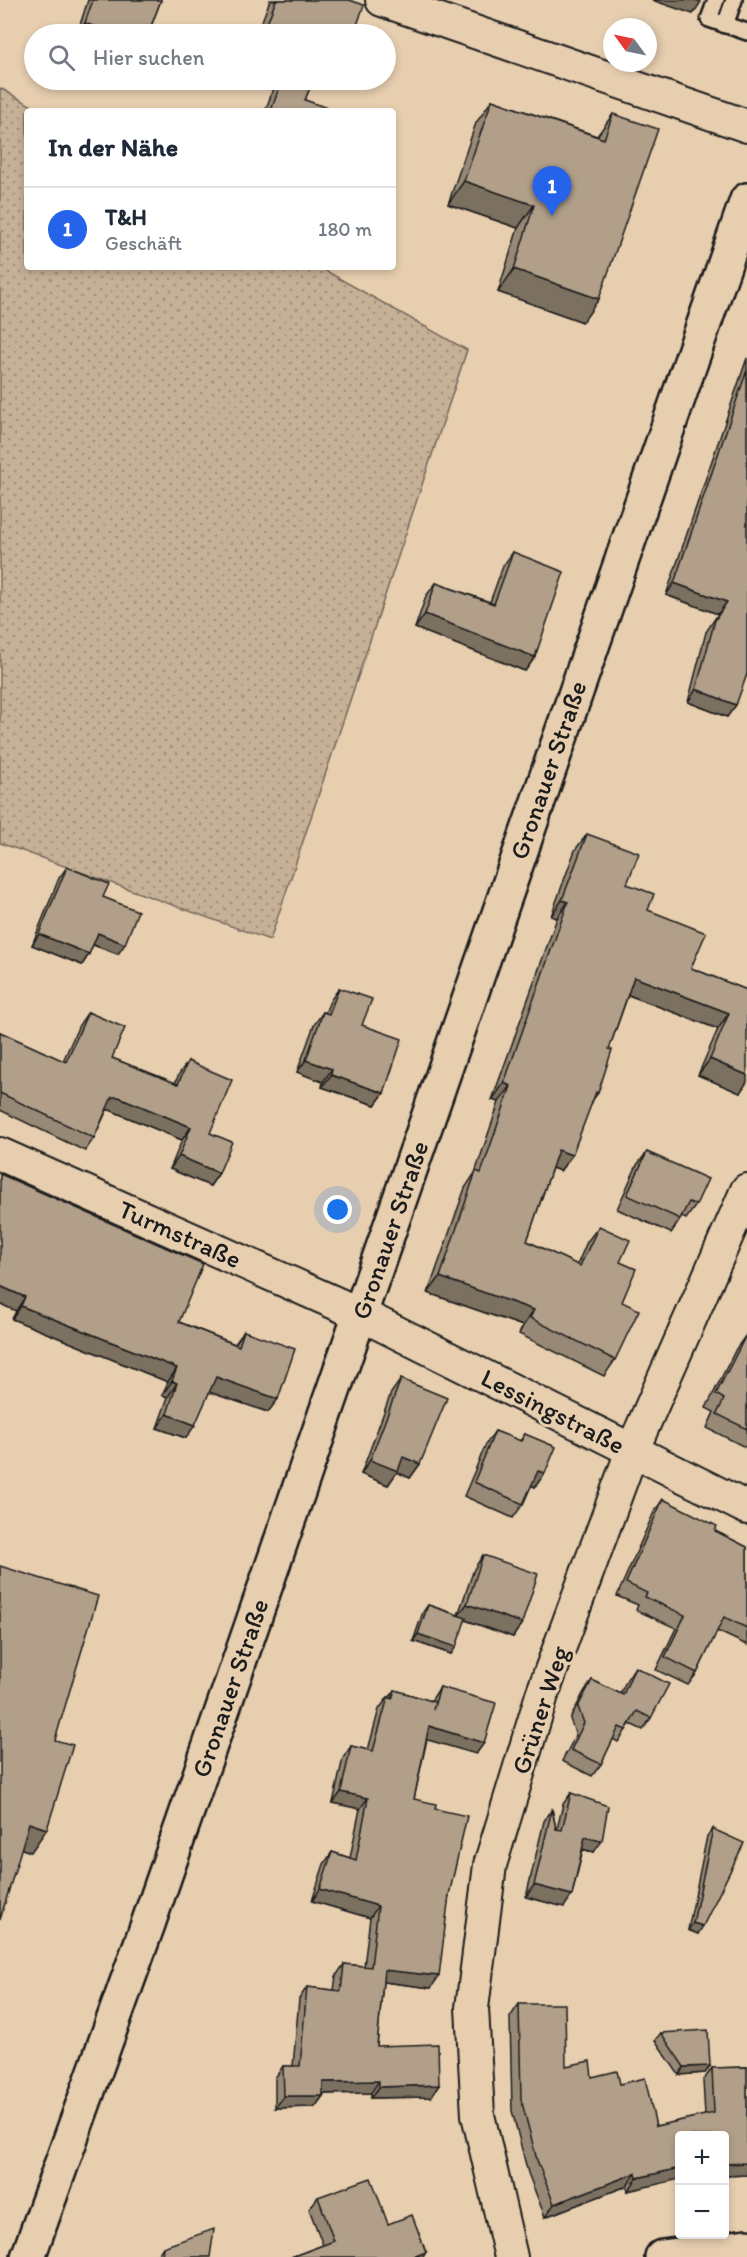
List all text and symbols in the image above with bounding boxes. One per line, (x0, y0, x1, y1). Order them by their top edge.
north arrow (603, 18, 657, 72)
search box (24, 24, 396, 90)
icon: search (45, 41, 78, 74)
text: Hier suchen (93, 44, 204, 71)
text: In der Nähe (48, 131, 178, 163)
pin: 1 (532, 166, 572, 216)
text: T&H (105, 204, 147, 231)
text: 1 (63, 217, 72, 241)
text: 180 m (318, 217, 372, 241)
text: Geschäft (105, 231, 182, 255)
street label: Gronauer Straße (502, 677, 594, 863)
street label: Gronauer Straße (344, 1137, 436, 1323)
street label: Turmstraße (114, 1193, 246, 1275)
your location (323, 1195, 352, 1224)
street label: Lessingstraße (476, 1361, 630, 1461)
street label: Gronauer Straße (184, 1595, 276, 1781)
street label: Grüner Weg (504, 1641, 576, 1778)
map controls (675, 2131, 729, 2239)
button: + (675, 2131, 729, 2185)
button: − (675, 2185, 729, 2239)

